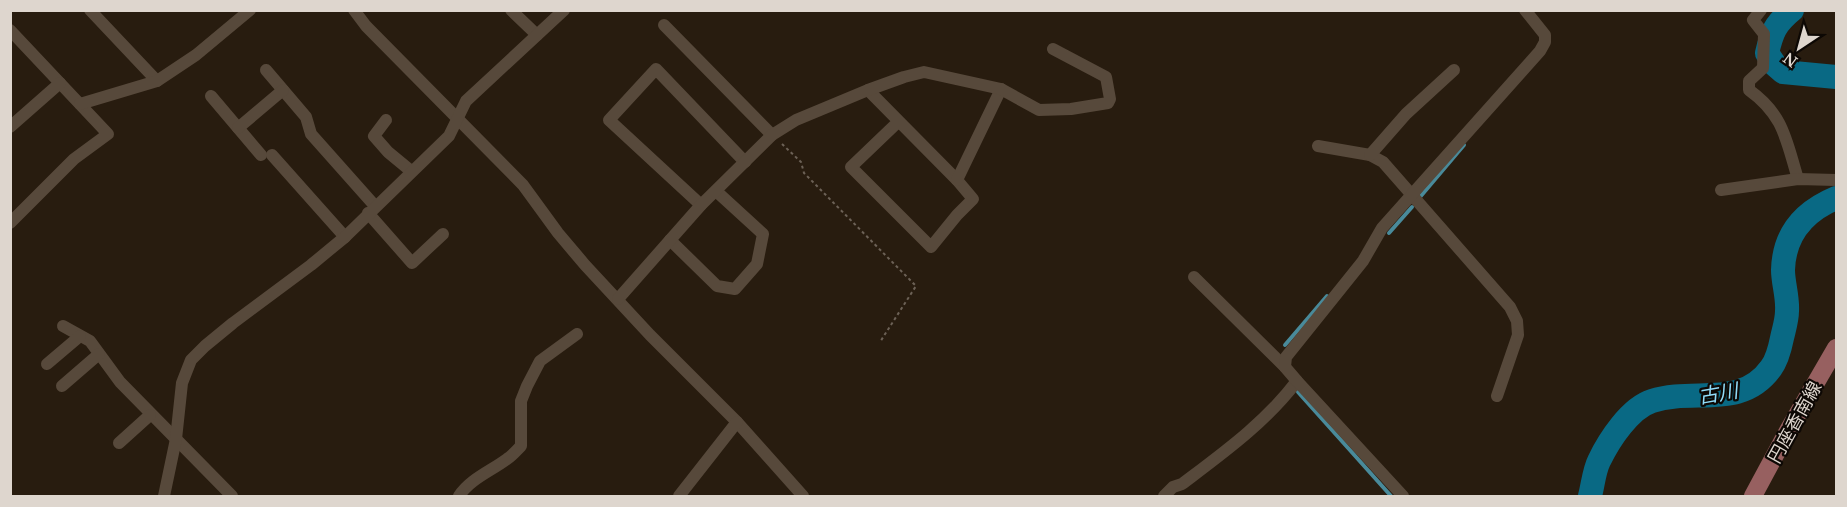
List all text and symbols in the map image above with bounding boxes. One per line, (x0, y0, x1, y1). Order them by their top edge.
north arrow (1769, 18, 1829, 78)
text: N (1778, 47, 1802, 73)
water label: 古川 (1696, 376, 1742, 410)
street label: 円座香南線 (1762, 377, 1826, 467)

